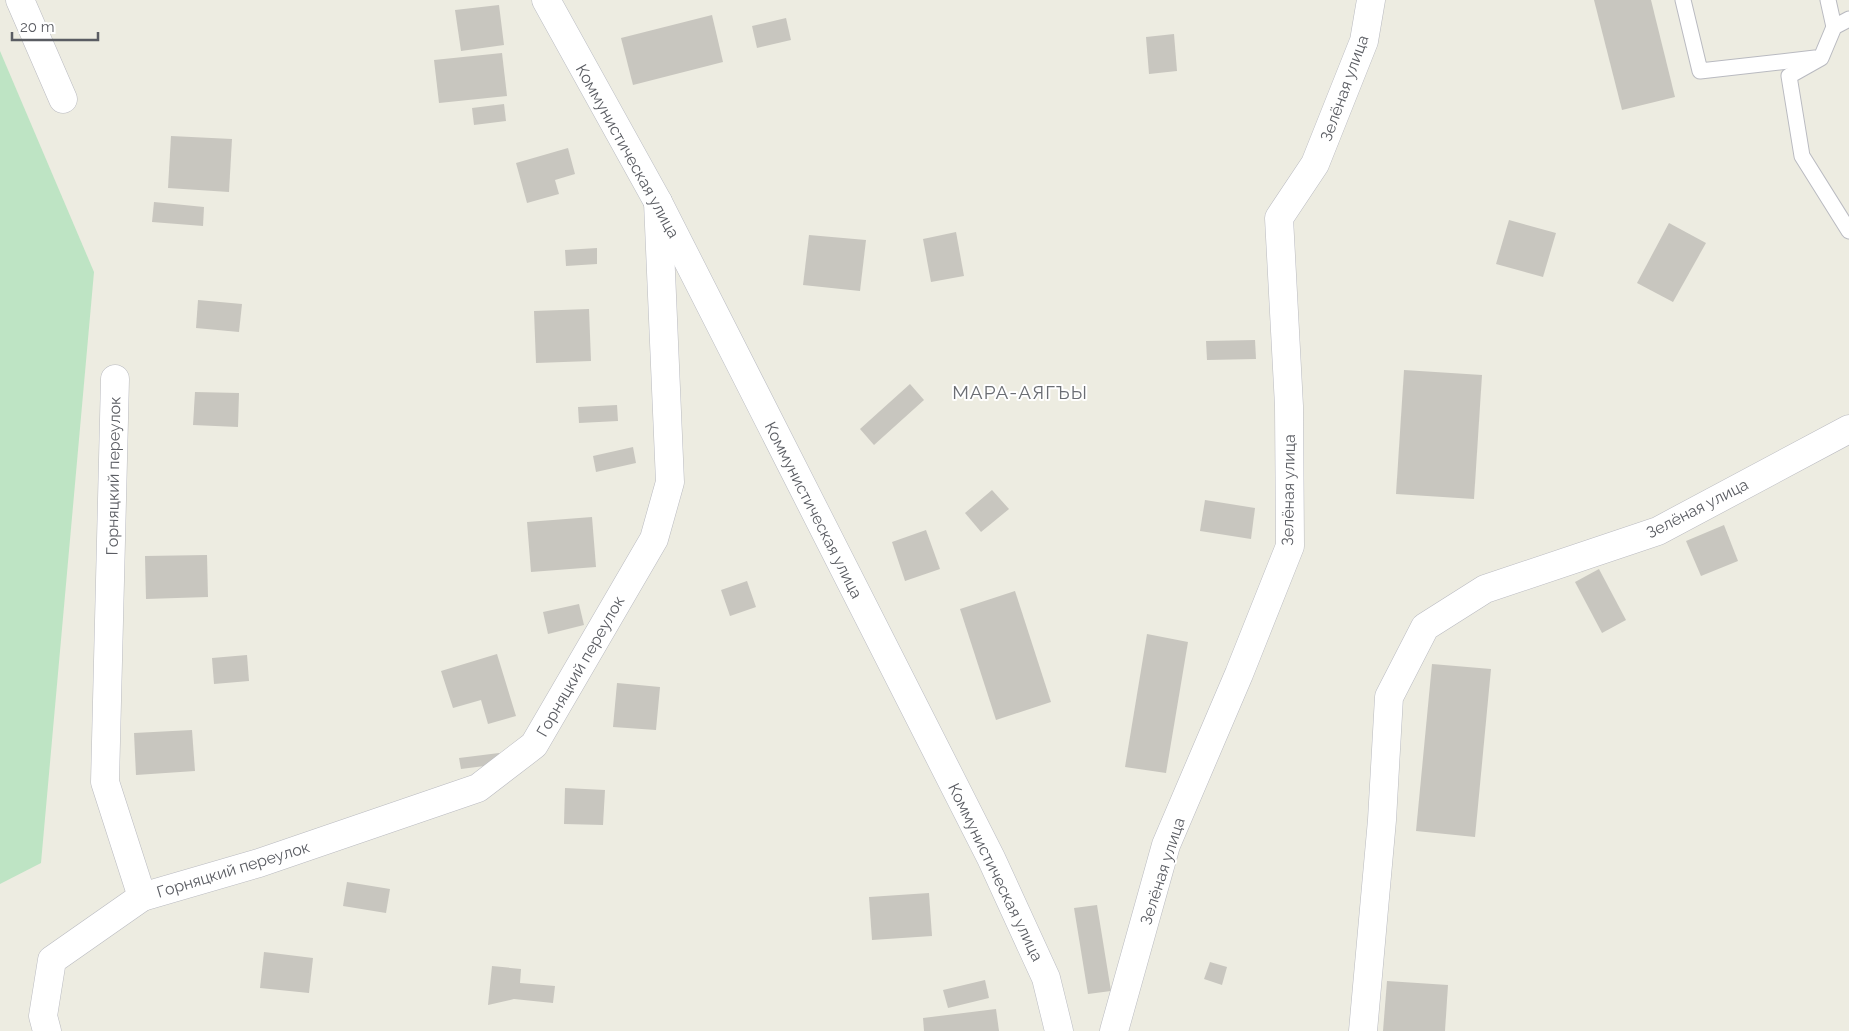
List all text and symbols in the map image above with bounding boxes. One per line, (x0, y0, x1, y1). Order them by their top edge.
scale bar (12, 10, 99, 42)
text: 20 m (20, 18, 55, 36)
street label: Зелёная улица (1316, 32, 1373, 144)
street label: Коммунистическая улица (572, 61, 683, 241)
district label: МАРА-АЯГЪЫ (952, 381, 1088, 403)
street label: Горняцкий переулок (103, 396, 124, 556)
street label: Коммунистическая улица (761, 419, 866, 602)
street label: Зелёная улица (1278, 434, 1299, 546)
street label: Зелёная улица (1643, 475, 1751, 542)
street label: Горняцкий переулок (532, 593, 628, 740)
street label: Коммунистическая улица (944, 780, 1047, 964)
street label: Зелёная улица (1136, 815, 1189, 927)
street label: Горняцкий переулок (154, 837, 312, 902)

